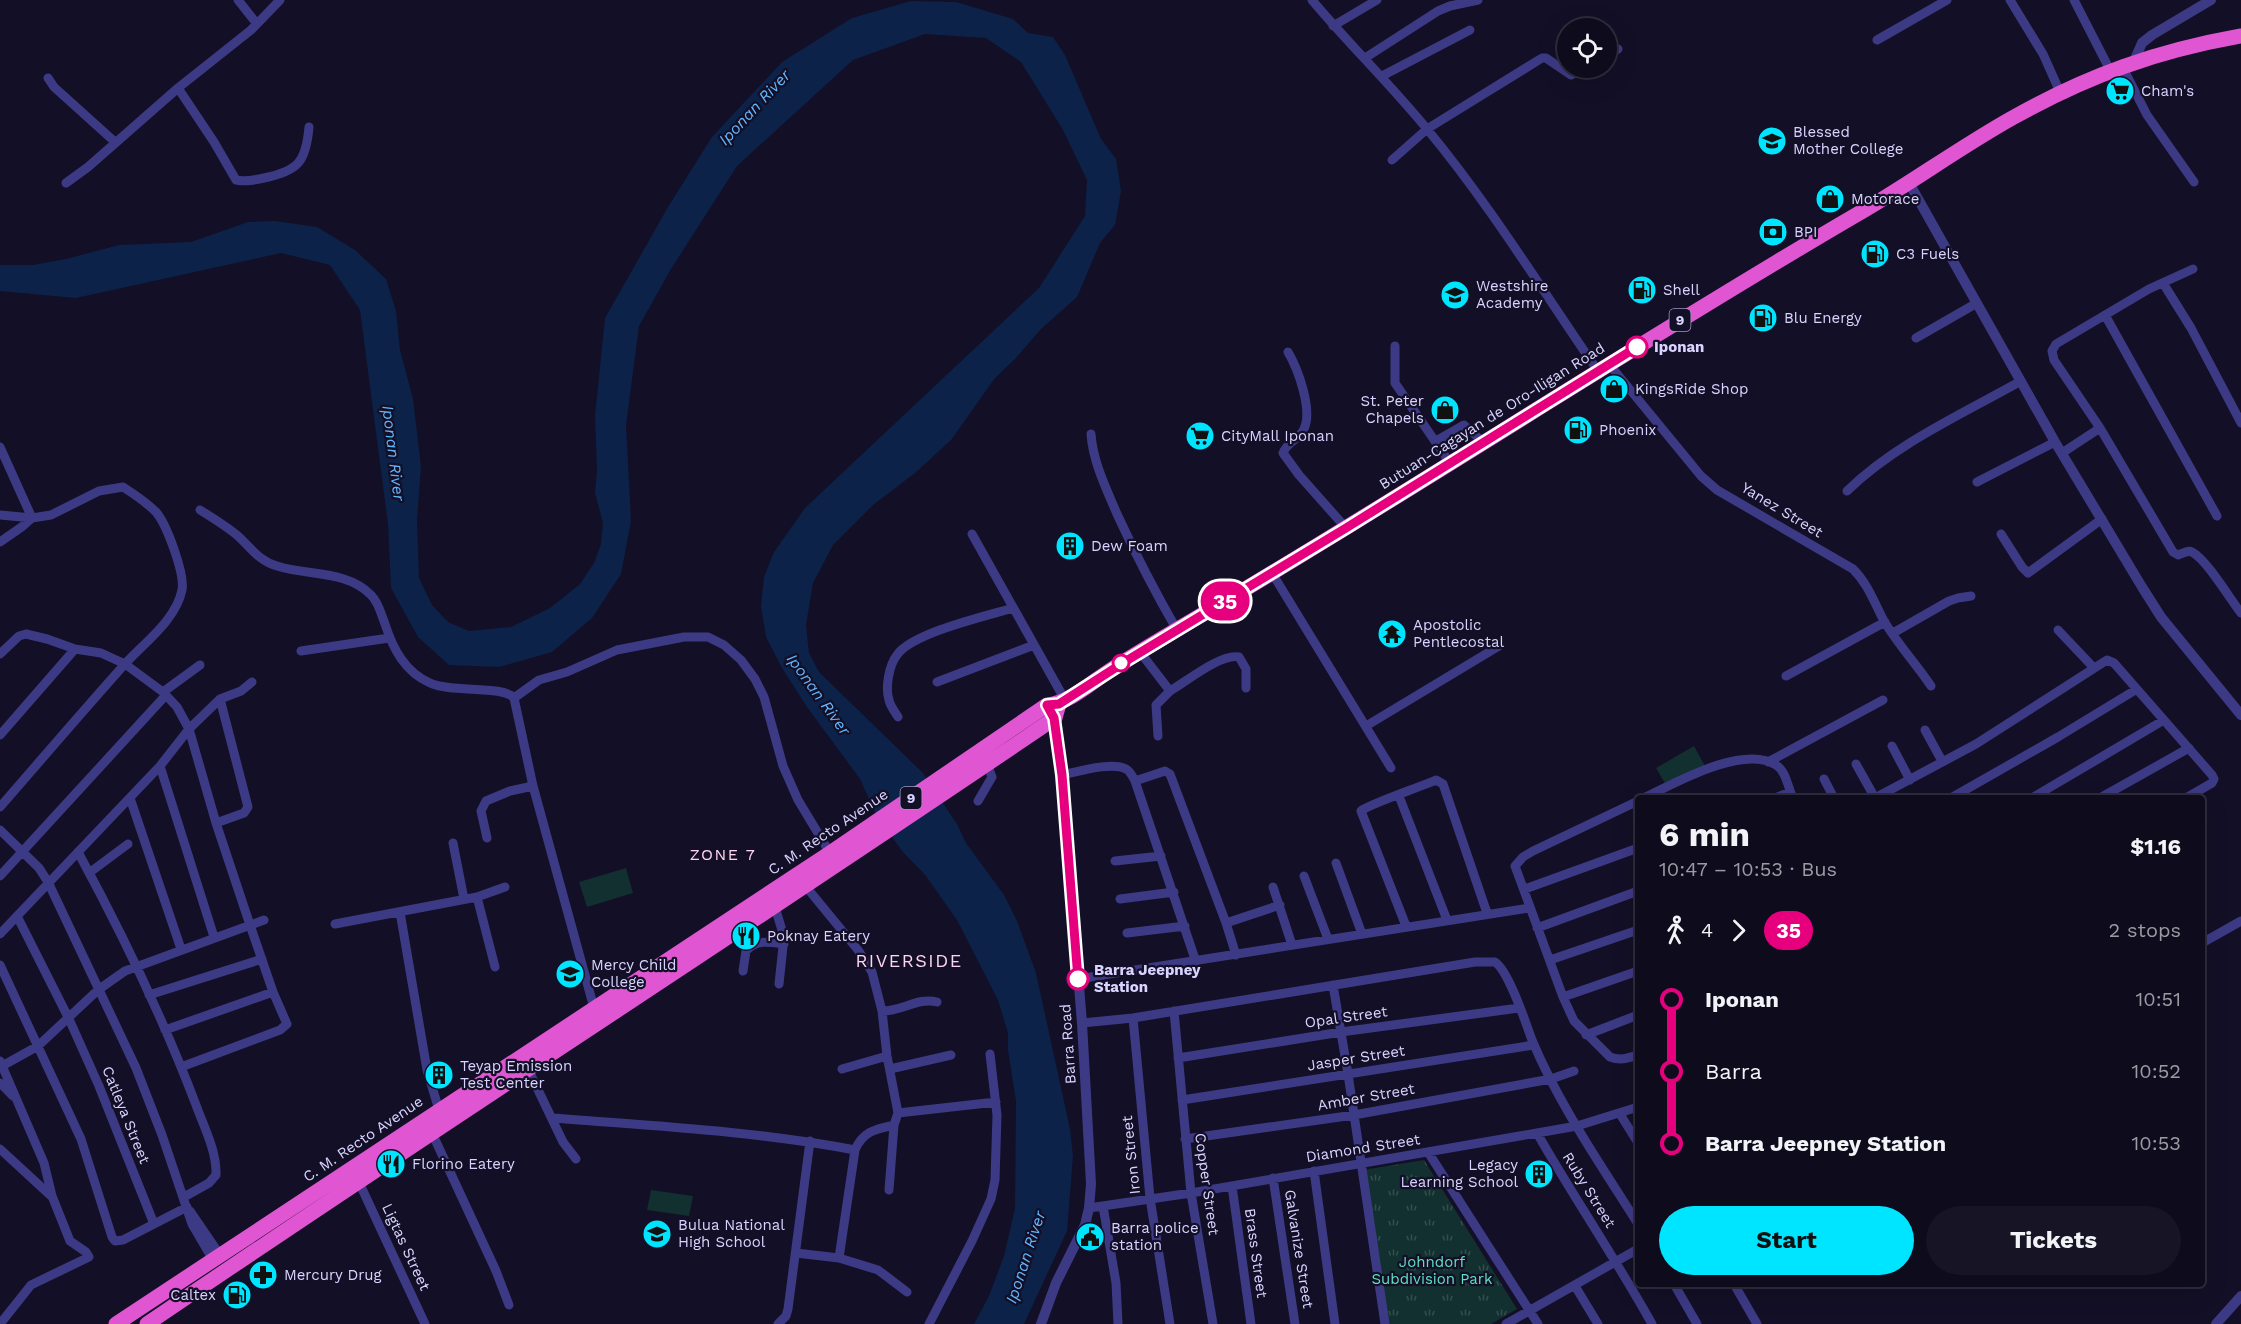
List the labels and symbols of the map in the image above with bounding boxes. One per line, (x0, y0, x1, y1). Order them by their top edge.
water label: Iponan River (715, 65, 795, 149)
supermarket icon: Cham's (2104, 75, 2136, 107)
place label: Cham's (2141, 82, 2194, 100)
place label: Blessed Mother College (1793, 123, 1903, 158)
school or university icon: Blessed Mother College (1756, 125, 1788, 157)
shop icon: Motorace (1814, 183, 1846, 215)
place label: Motorace (1851, 190, 1919, 208)
bank icon: BPI (1757, 216, 1789, 248)
place label: BPI (1794, 223, 1817, 241)
fuel station icon: C3 Fuels (1859, 238, 1891, 270)
place label: C3 Fuels (1896, 245, 1959, 263)
fuel station icon: Shell (1626, 274, 1658, 306)
place label: Westshire Academy (1476, 277, 1548, 312)
school or university icon: Westshire Academy (1439, 279, 1471, 311)
place label: Shell (1663, 281, 1700, 299)
fuel station icon: Blu Energy (1747, 302, 1779, 334)
road number: 9 (1670, 309, 1690, 331)
place label: Blu Energy (1784, 309, 1862, 327)
marker: Iponan (1626, 336, 1648, 358)
place label: Iponan (1654, 338, 1704, 356)
street label: Butuan-Cagayan de Oro-Iligan Road (1376, 339, 1608, 493)
shop icon: KingsRide Shop (1598, 373, 1630, 405)
place label: KingsRide Shop (1635, 380, 1748, 398)
place label: St. Peter Chapels (1360, 392, 1424, 427)
shop icon: St. Peter Chapels (1429, 394, 1461, 426)
water label: Iponan River (378, 404, 409, 503)
fuel station icon: Phoenix (1562, 414, 1594, 446)
supermarket icon: CityMall Iponan (1184, 420, 1216, 452)
place label: Phoenix (1599, 421, 1656, 439)
place label: CityMall Iponan (1221, 427, 1334, 445)
street label: Yanez Street (1738, 479, 1827, 542)
building icon: Dew Foam (1054, 530, 1086, 562)
place label: Dew Foam (1091, 537, 1168, 555)
line badge: 35 (1198, 582, 1252, 620)
place label: Apostolic Pentlecostal (1413, 616, 1504, 651)
temple icon: Apostolic Pentlecostal (1376, 618, 1408, 650)
water label: Iponan River (783, 650, 855, 739)
unlabelled marker (1112, 654, 1130, 672)
street label: C. M. Recto Avenue (765, 785, 891, 879)
road number: 9 (900, 787, 922, 809)
district label: ZONE 7 (690, 845, 756, 864)
restaurant icon: Poknay Eatery (730, 920, 762, 952)
place label: Poknay Eatery (767, 927, 870, 945)
district label: RIVERSIDE (855, 950, 963, 971)
place label: Mercy Child College (591, 956, 676, 991)
school or university icon: Mercy Child College (554, 958, 586, 990)
place label: Barra Jeepney Station (1094, 961, 1201, 996)
marker: Barra Jeepney Station (1067, 968, 1089, 990)
street label: Opal Street (1303, 1002, 1389, 1032)
street label: Barra Road (1056, 1003, 1080, 1085)
street label: Jasper Street (1306, 1041, 1407, 1075)
place label: Teyap Emission Test Center (460, 1057, 572, 1092)
building icon: Teyap Emission Test Center (423, 1059, 455, 1091)
street label: Catleya Street (98, 1064, 154, 1167)
street label: Amber Street (1316, 1079, 1417, 1114)
street label: C. M. Recto Avenue (300, 1092, 426, 1186)
street label: Iron Street (1118, 1114, 1144, 1195)
street label: Diamond Street (1305, 1130, 1422, 1166)
street label: Copper Street (1191, 1132, 1223, 1237)
restaurant icon: Florino Eatery (375, 1148, 407, 1180)
street label: Ruby Street (1559, 1149, 1620, 1232)
place label: Florino Eatery (412, 1155, 515, 1173)
place label: Legacy Learning School (1400, 1156, 1518, 1191)
building icon: Legacy Learning School (1523, 1158, 1555, 1190)
street label: Galvanize Street (1281, 1188, 1317, 1310)
street label: Ligtas Street (378, 1201, 434, 1294)
street label: Brass Street (1241, 1207, 1271, 1300)
water label: Iponan River (1002, 1208, 1050, 1306)
place label: Bulua National High School (678, 1216, 785, 1251)
school or university icon: Bulua National High School (641, 1218, 673, 1250)
place label: Barra police station (1111, 1219, 1199, 1254)
public building icon: Barra police station (1074, 1221, 1106, 1253)
park label: Johndorf Subdivision Park (1372, 1253, 1493, 1288)
pharmacy icon: Mercury Drug (247, 1259, 279, 1291)
place label: Mercury Drug (284, 1266, 382, 1284)
fuel station icon: Caltex (221, 1279, 253, 1311)
place label: Caltex (170, 1286, 216, 1304)

